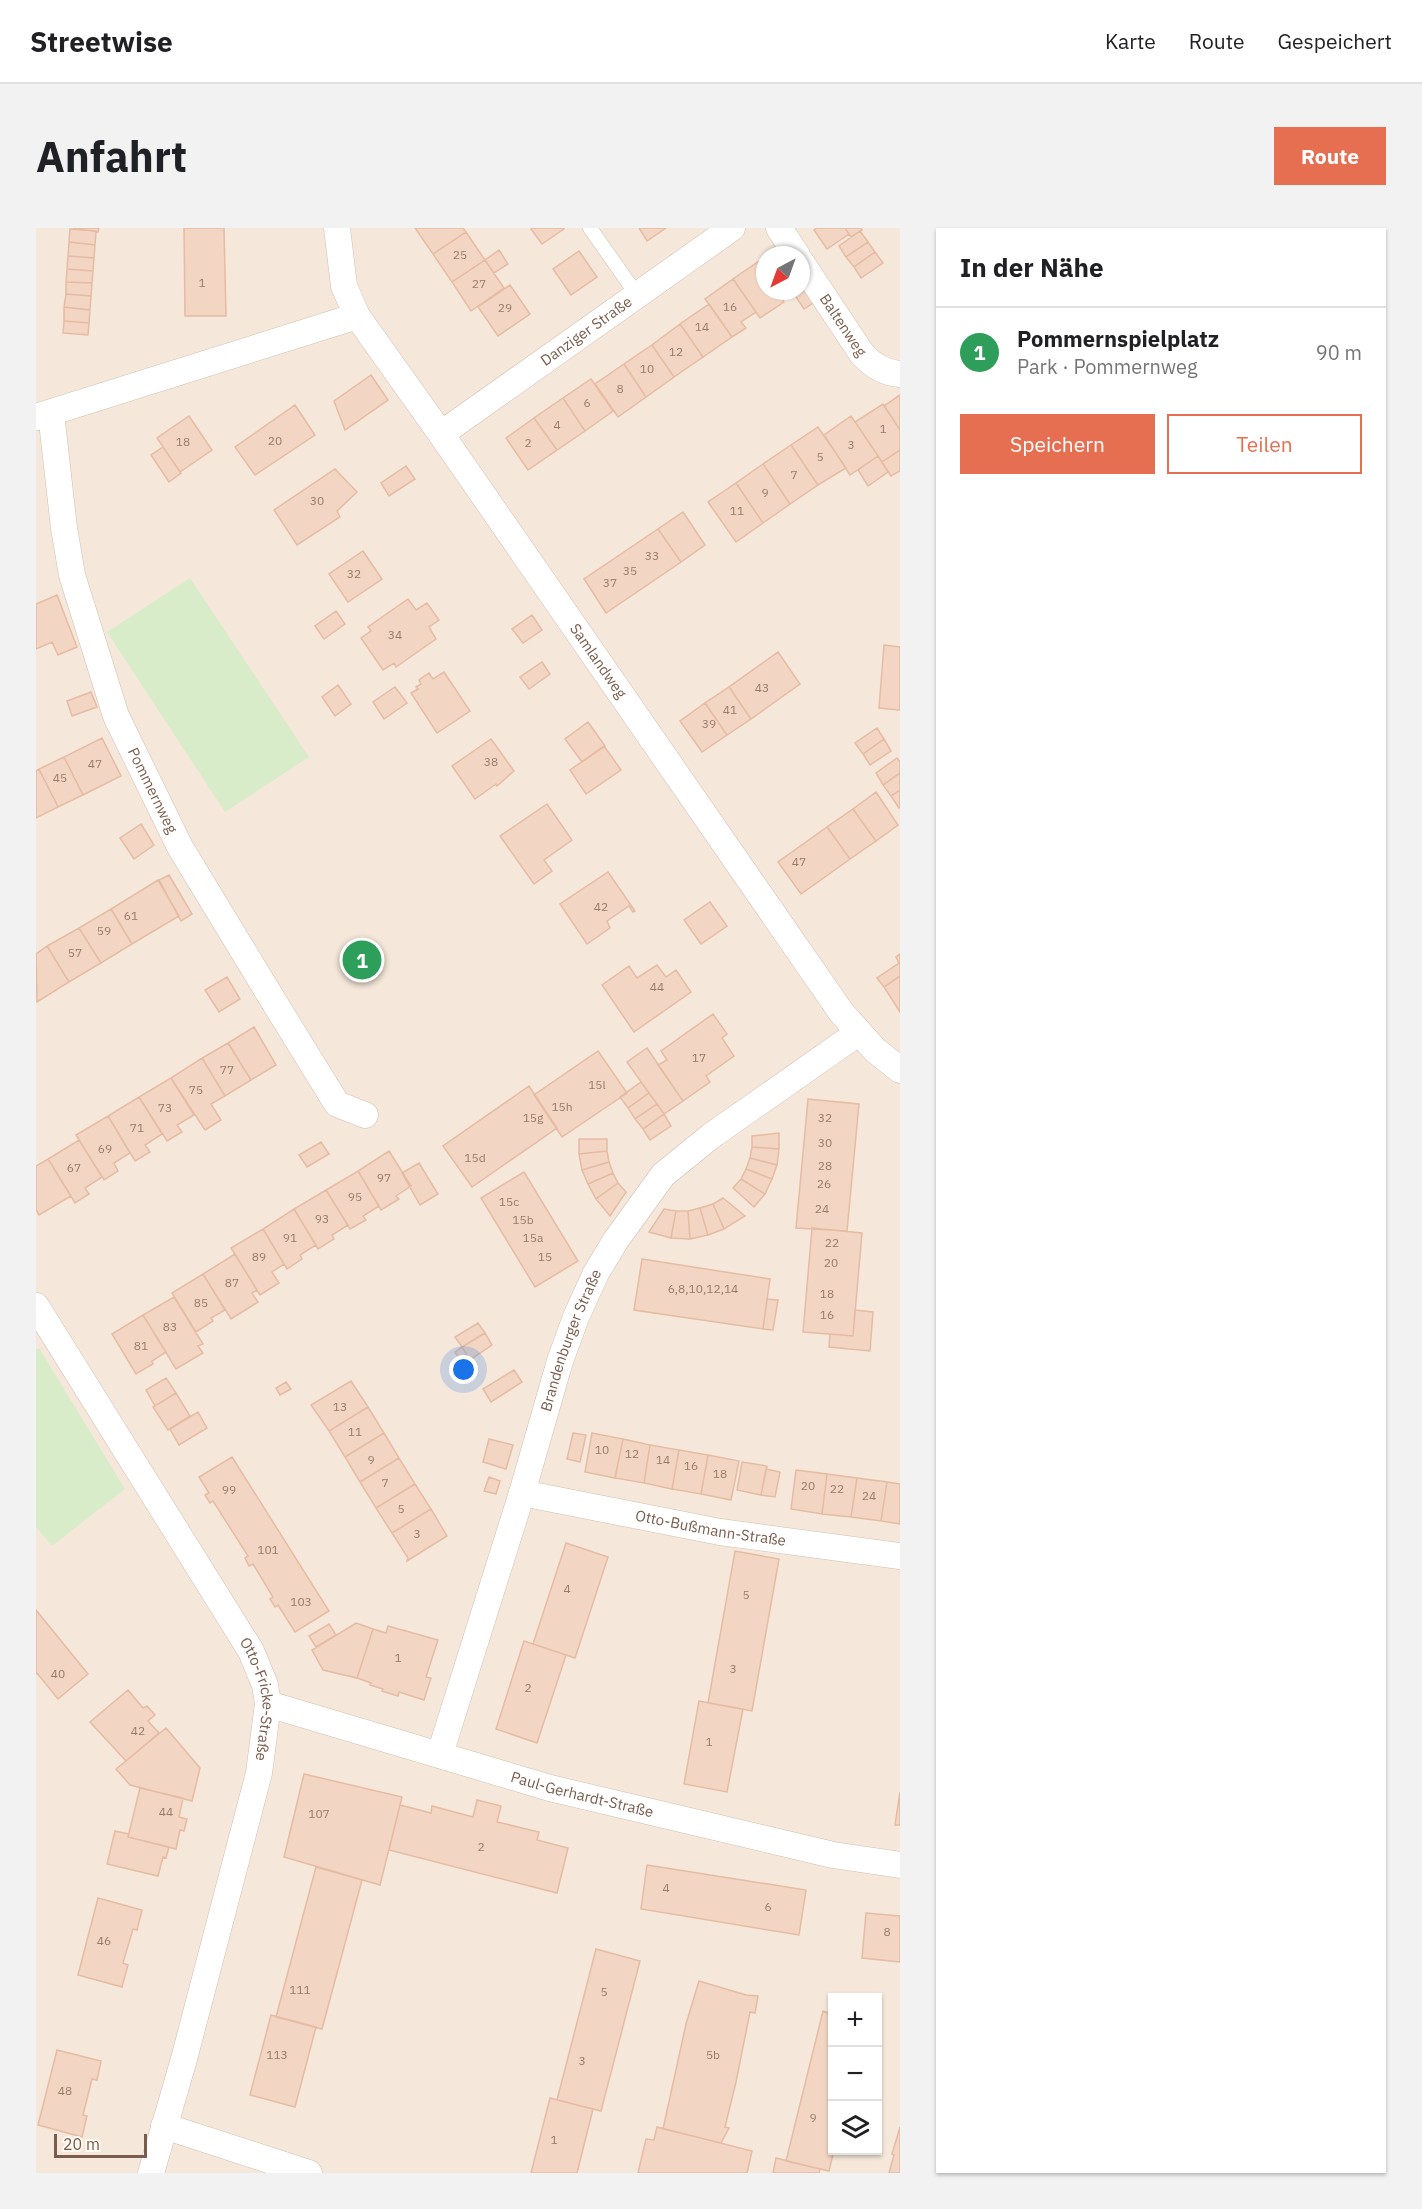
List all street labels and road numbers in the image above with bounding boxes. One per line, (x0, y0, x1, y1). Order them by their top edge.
street label: Baltenweg (816, 290, 871, 360)
street label: Danziger Straße (536, 292, 635, 370)
street label: Samlandweg (566, 620, 631, 702)
street label: Pommernweg (124, 744, 182, 836)
street label: Brandenburger Straße (536, 1266, 605, 1413)
street label: Otto-Bußmann-Straße (634, 1506, 787, 1550)
street label: Otto-Fricke-Straße (236, 1634, 278, 1762)
street label: Paul-Gerhardt-Straße (509, 1767, 655, 1821)

